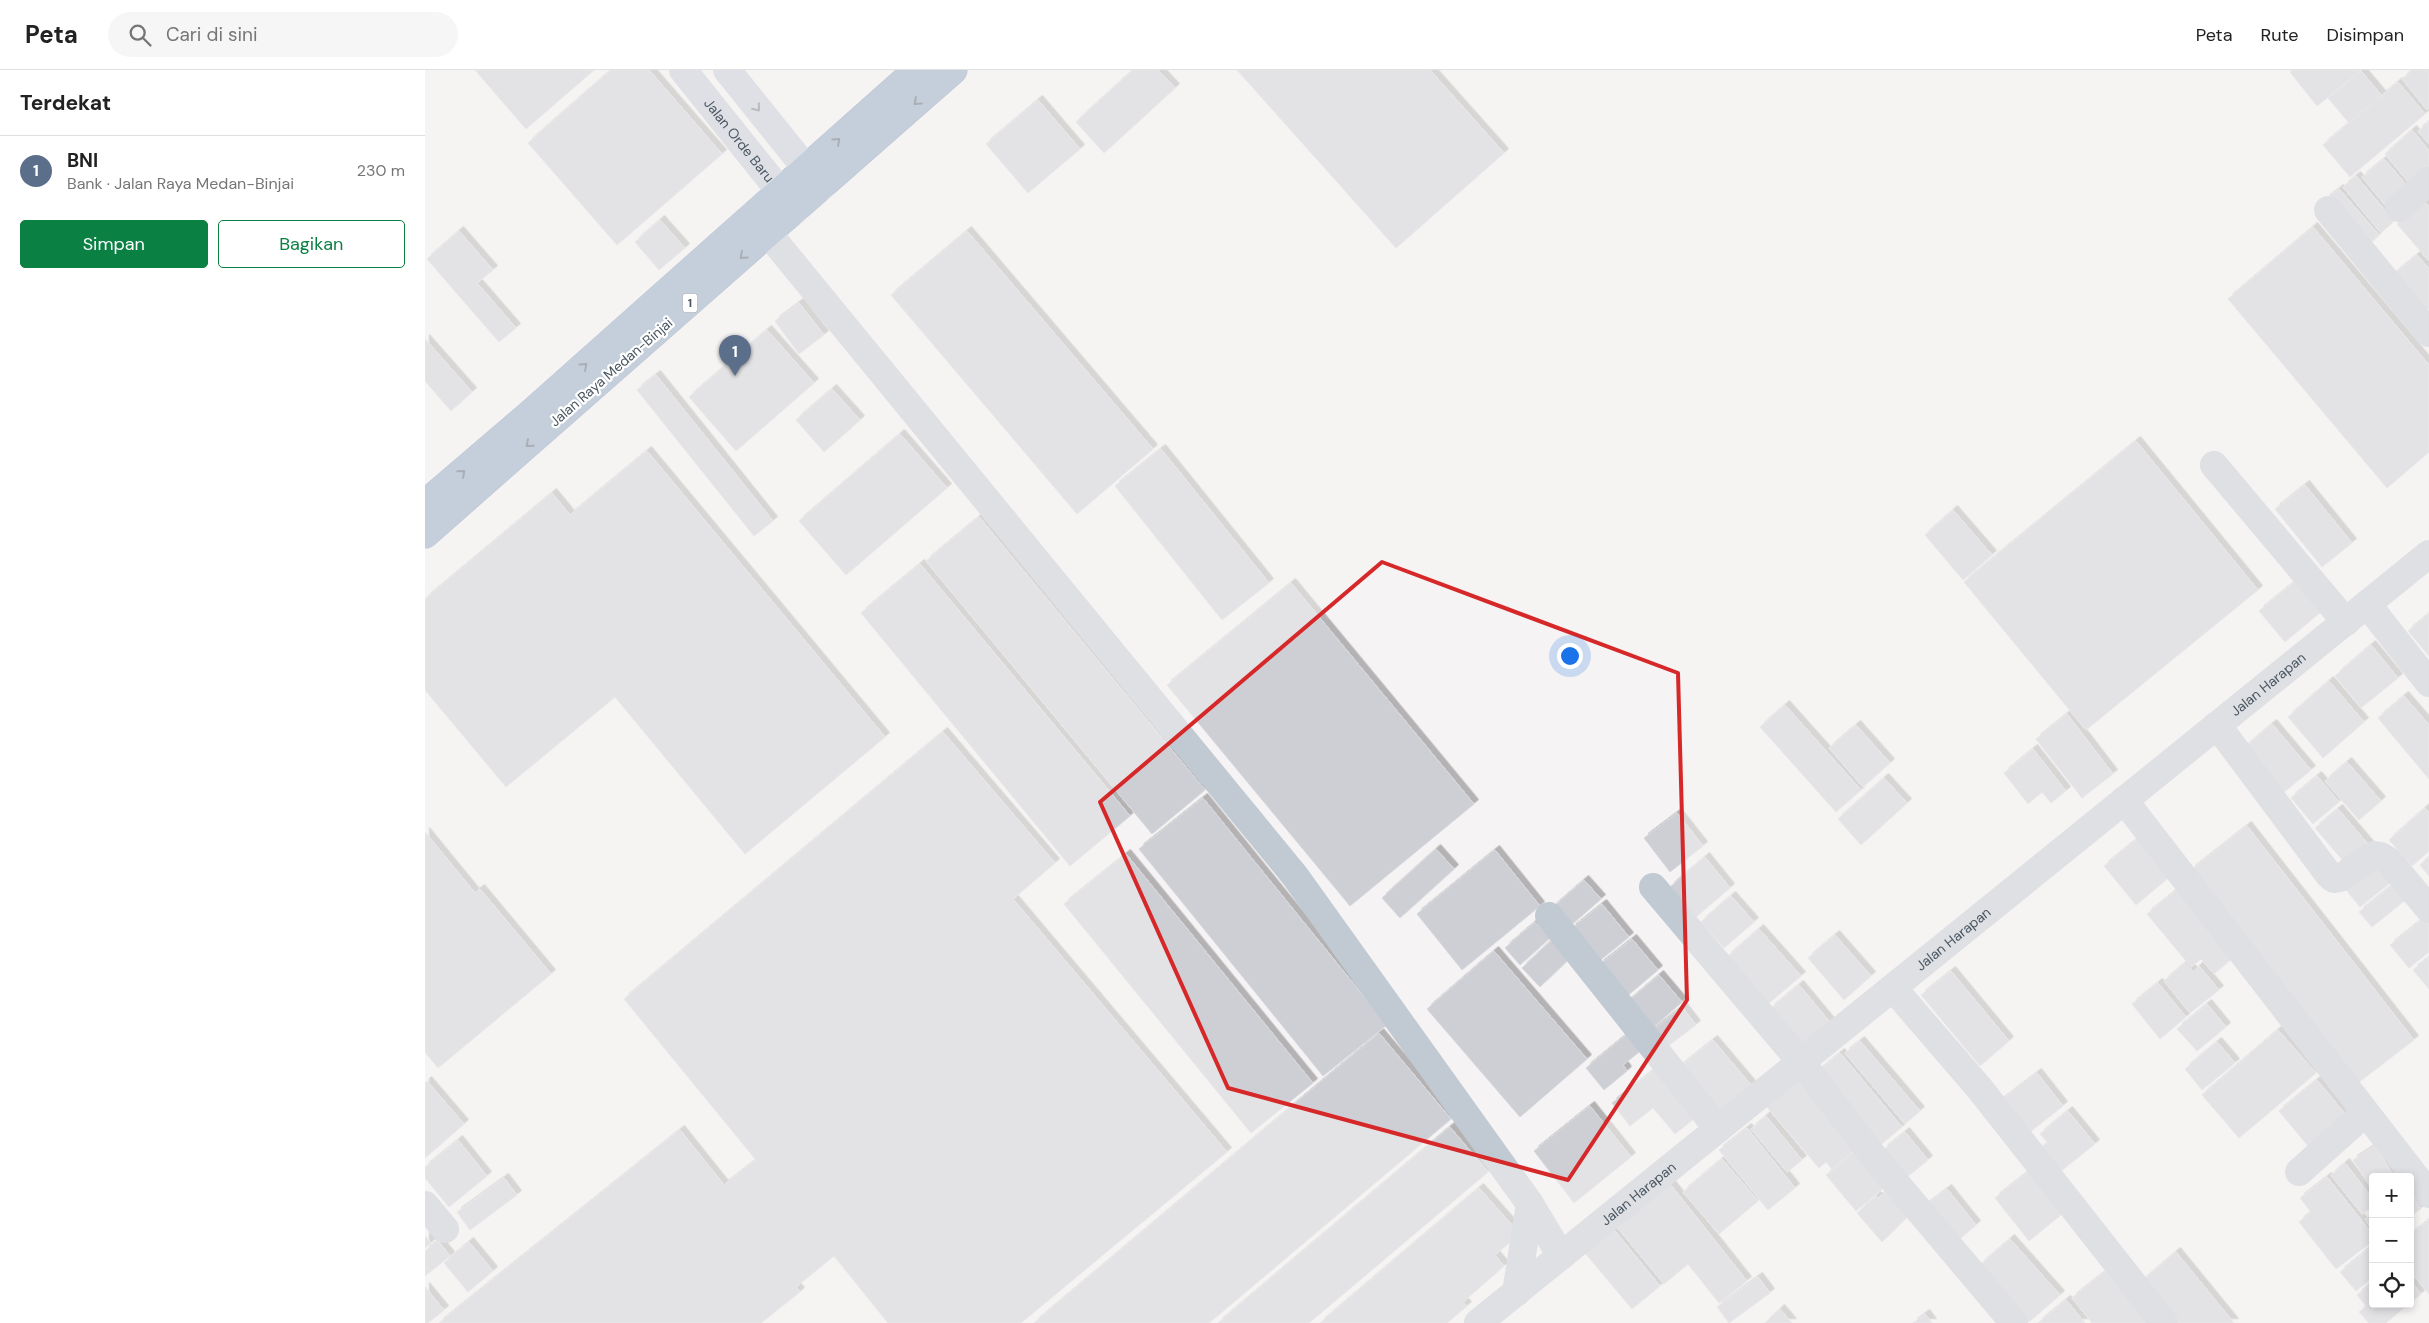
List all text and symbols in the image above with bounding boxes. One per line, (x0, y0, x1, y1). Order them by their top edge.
search box (108, 12, 458, 57)
text: Peta (25, 19, 78, 50)
icon: search (126, 21, 154, 49)
text: Cari di sini (166, 22, 258, 47)
text: Peta (2196, 23, 2232, 47)
text: Rute (2260, 23, 2299, 47)
text: Disimpan (2327, 23, 2404, 47)
text: Terdekat (20, 89, 111, 117)
street label: Jalan Orde Baru (700, 95, 778, 186)
one-way arrow (914, 97, 923, 105)
one-way arrow (752, 102, 760, 111)
one-way arrow (831, 138, 840, 147)
text: BNI (67, 148, 98, 173)
text: 1 (33, 160, 39, 181)
text: 230 m (357, 160, 405, 181)
text: Bank · Jalan Raya Medan-Binjai (67, 173, 294, 194)
button: Simpan (20, 220, 208, 268)
button: Bagikan (218, 220, 405, 268)
one-way arrow (739, 250, 748, 259)
road number: 1 (683, 294, 697, 312)
street label: Jalan Raya Medan-Binjai (546, 314, 676, 430)
pin: 1 (719, 335, 751, 376)
one-way arrow (579, 363, 588, 372)
one-way arrow (525, 439, 534, 448)
one-way arrow (457, 469, 466, 478)
your location (1557, 643, 1583, 669)
street label: Jalan Harapan (2227, 648, 2309, 720)
street label: Jalan Harapan (1912, 903, 1994, 975)
street label: Jalan Harapan (1597, 1158, 1679, 1229)
map controls (2369, 1173, 2414, 1308)
button: + (2369, 1173, 2414, 1218)
button: − (2369, 1218, 2414, 1263)
button: locate (2369, 1263, 2414, 1308)

